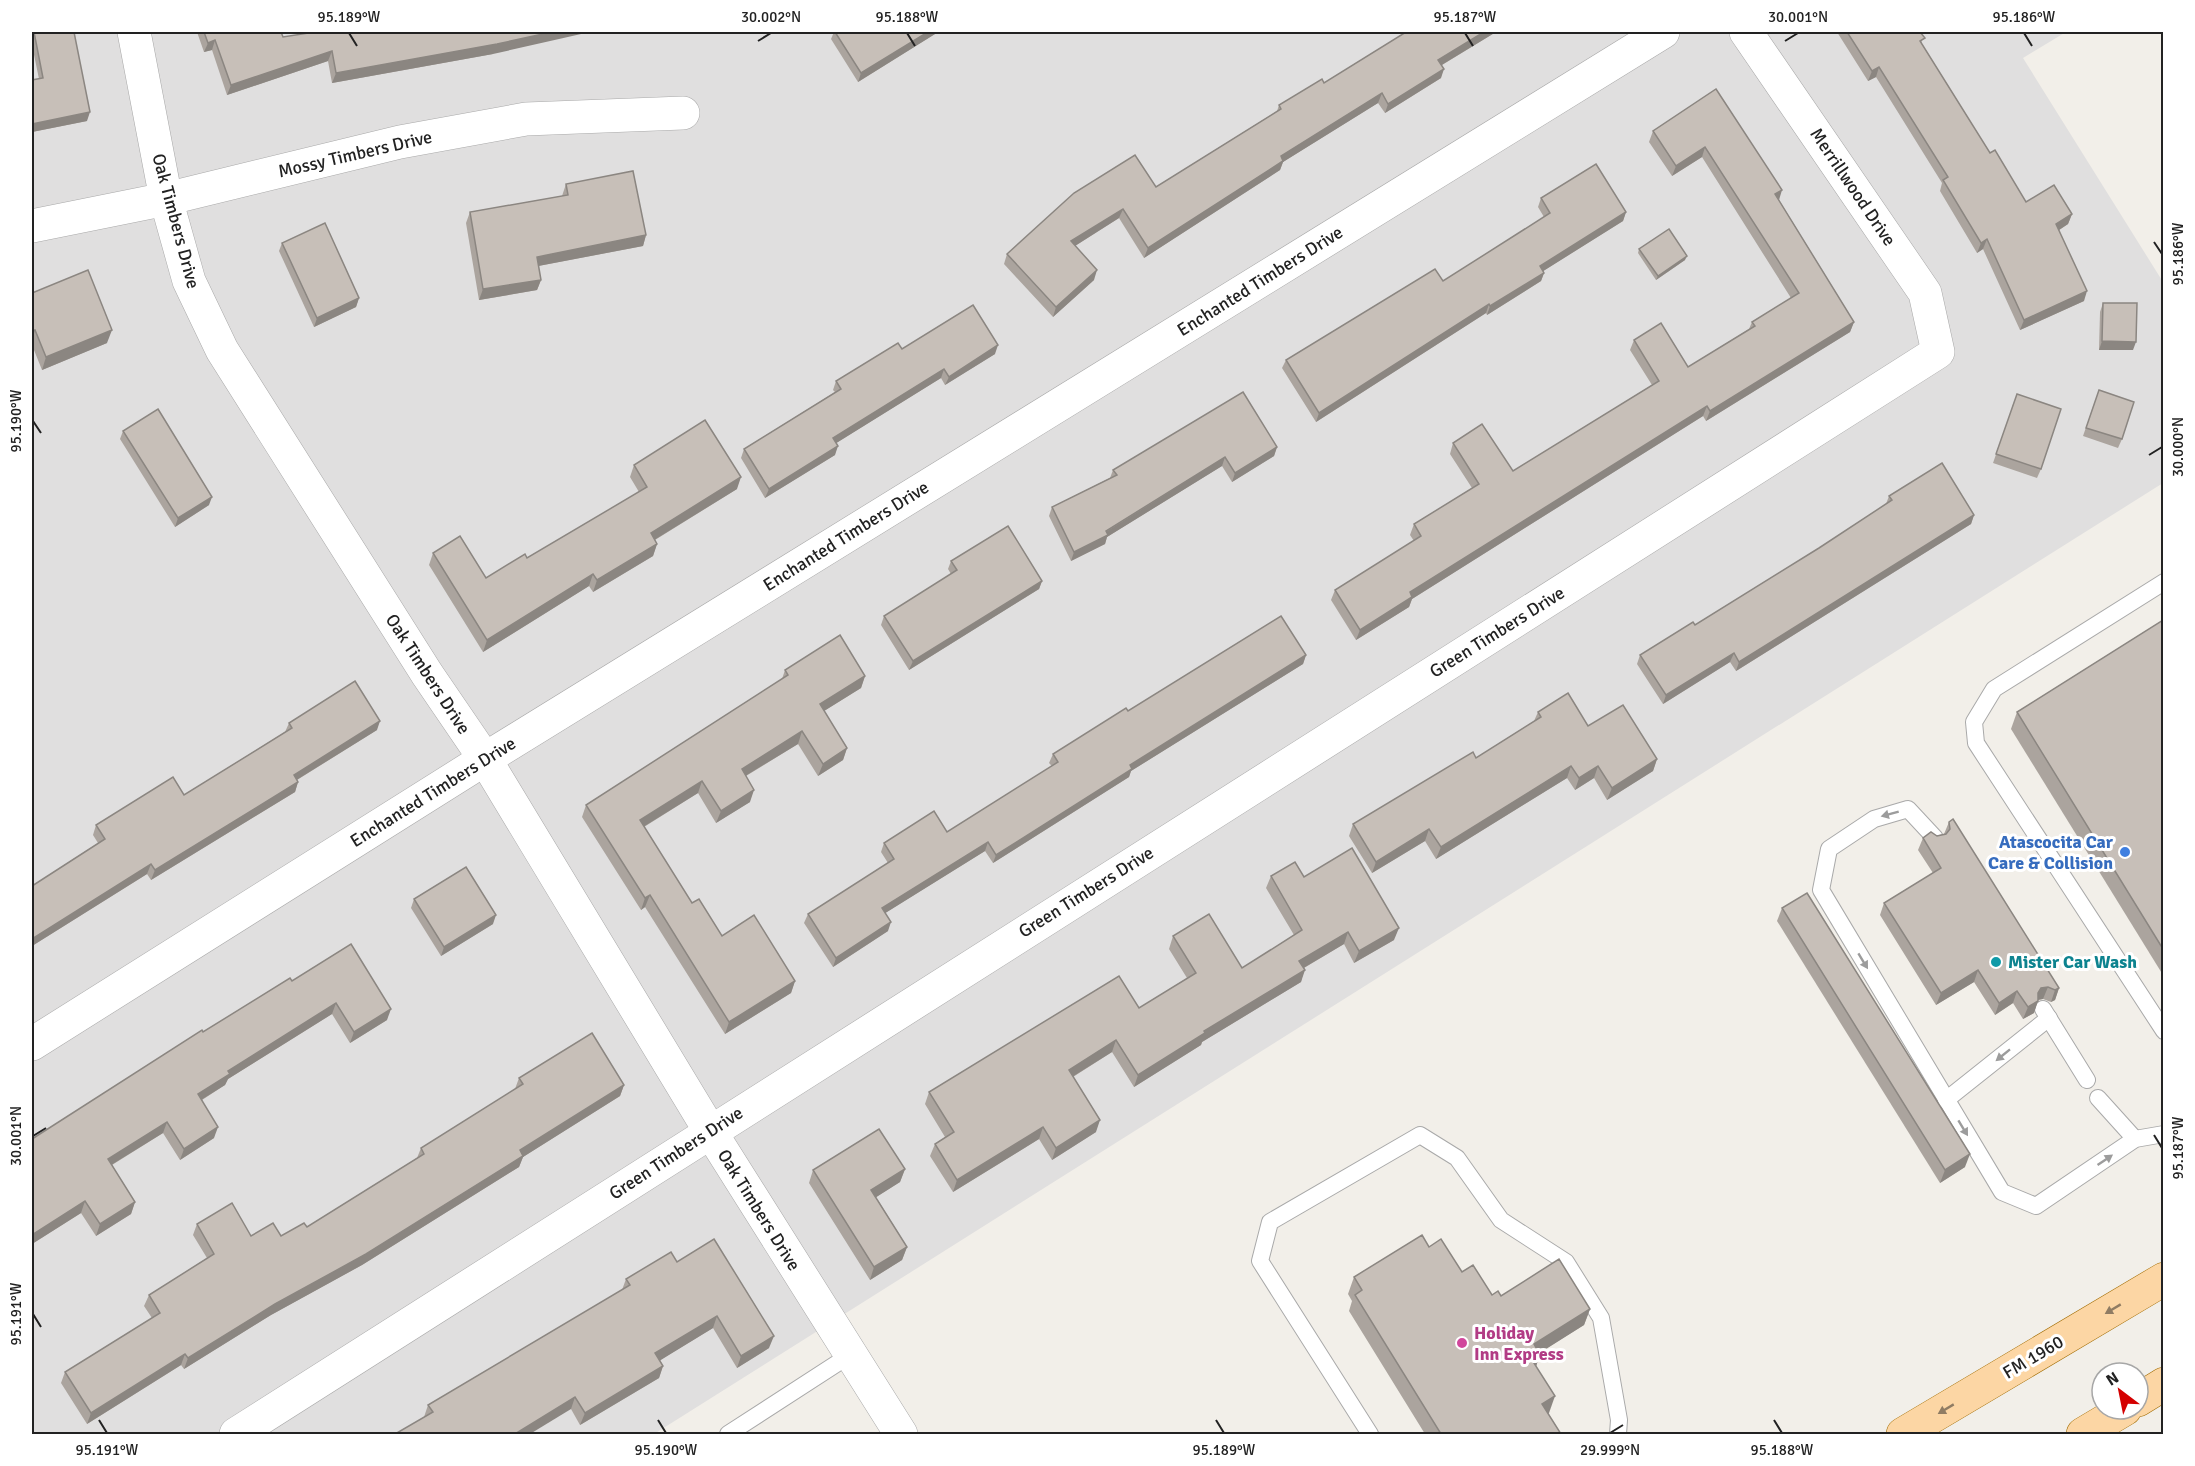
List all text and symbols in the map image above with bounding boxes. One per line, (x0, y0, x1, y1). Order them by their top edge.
text: 95.189°W (318, 8, 381, 26)
text: 30.002°N (741, 8, 801, 26)
text: 95.188°W (876, 8, 939, 26)
text: 95.187°W (1434, 8, 1497, 26)
text: 30.001°N (1768, 8, 1828, 26)
text: 95.186°W (1993, 8, 2056, 26)
street label: Merrillwood Drive (1805, 124, 1901, 250)
street label: Mossy Timbers Drive (276, 126, 434, 182)
street label: Oak Timbers Drive (147, 151, 205, 291)
street label: Enchanted Timbers Drive (1173, 221, 1347, 341)
text: 95.186°W (2169, 222, 2187, 285)
text: 95.190°W (7, 389, 25, 452)
text: 30.000°N (2169, 417, 2187, 477)
street label: Enchanted Timbers Drive (759, 476, 933, 596)
street label: Green Timbers Drive (1425, 582, 1569, 682)
street label: Oak Timbers Drive (381, 610, 475, 738)
street label: Enchanted Timbers Drive (346, 732, 520, 852)
one-way arrow (1881, 810, 1899, 819)
place label: Atascocita Car Care & Collision (1988, 831, 2114, 874)
street label: Green Timbers Drive (1014, 842, 1158, 942)
marker: Atascocita Car Care & Collision (2118, 845, 2132, 859)
place label: Mister Car Wash (2008, 951, 2137, 973)
one-way arrow (1857, 953, 1868, 969)
marker: Mister Car Wash (1989, 955, 2003, 969)
one-way arrow (1995, 1048, 2011, 1061)
street label: Green Timbers Drive (605, 1102, 747, 1204)
text: 30.001°N (7, 1106, 25, 1166)
text: 95.187°W (2169, 1116, 2187, 1179)
one-way arrow (1957, 1120, 1968, 1136)
street label: Oak Timbers Drive (713, 1145, 805, 1275)
one-way arrow (2096, 1154, 2112, 1166)
text: 95.191°W (7, 1282, 25, 1345)
one-way arrow (2105, 1303, 2121, 1314)
place label: Holiday Inn Express (1474, 1322, 1564, 1365)
street label: FM 1960 (1999, 1330, 2067, 1384)
marker: Holiday Inn Express (1455, 1336, 1469, 1350)
north arrow (2090, 1361, 2150, 1421)
text: N (2103, 1368, 2123, 1391)
one-way arrow (1937, 1404, 1954, 1414)
text: 95.191°W (76, 1441, 139, 1459)
text: 95.190°W (635, 1441, 698, 1459)
text: 95.189°W (1193, 1441, 1256, 1459)
text: 29.999°N (1580, 1441, 1640, 1459)
text: 95.188°W (1751, 1441, 1814, 1459)

